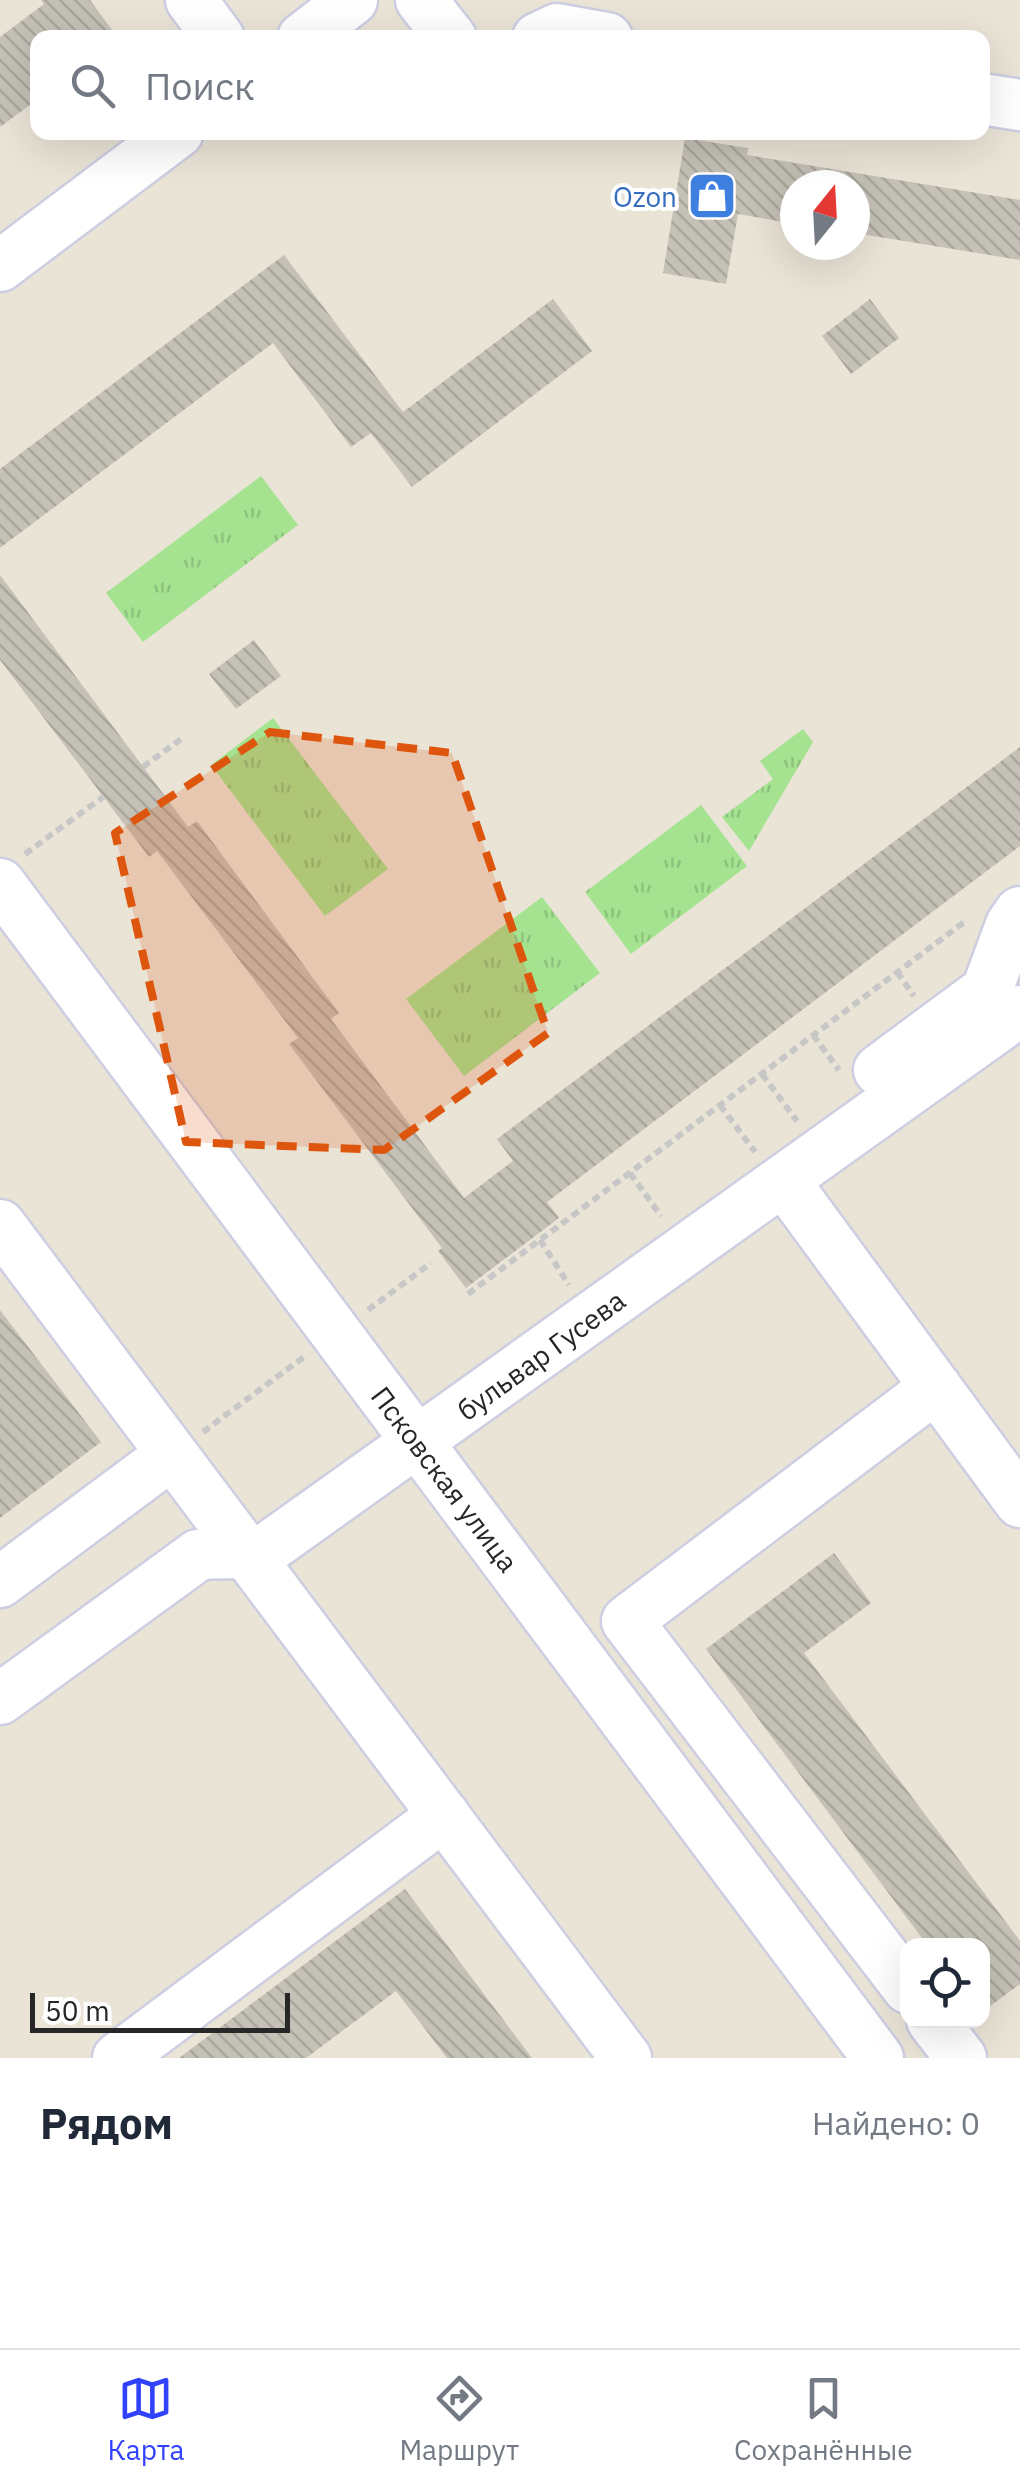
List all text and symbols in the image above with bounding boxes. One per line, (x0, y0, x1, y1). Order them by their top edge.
search box (30, 30, 990, 140)
icon: search (65, 58, 120, 113)
text: Поиск (145, 61, 255, 110)
shop icon: Ozon (686, 170, 738, 222)
north arrow (780, 170, 870, 260)
place label: Ozon (613, 178, 677, 215)
street label: бульвар Гусева (450, 1282, 632, 1428)
street label: Псковская улица (363, 1379, 527, 1579)
map controls (900, 1938, 990, 2028)
button: locate (900, 1938, 990, 2028)
scale bar (30, 1988, 290, 2032)
text: 50 m (45, 1992, 110, 2029)
text: Рядом (40, 2096, 173, 2151)
text: Найдено: 0 (812, 2102, 980, 2144)
tab: Карта (107, 2371, 185, 2468)
tab: Маршрут (399, 2371, 519, 2468)
tab: Сохранённые (734, 2371, 913, 2468)

